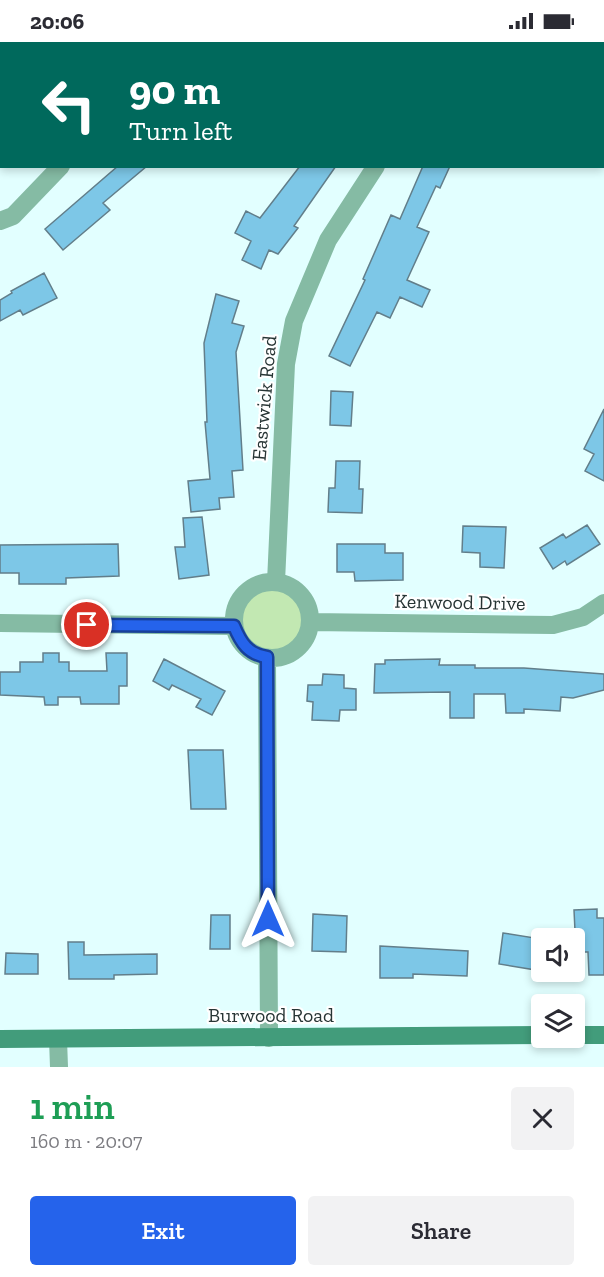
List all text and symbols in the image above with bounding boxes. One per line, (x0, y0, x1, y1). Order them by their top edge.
text: 20:06 (30, 8, 84, 35)
text: 90 m (129, 64, 220, 115)
icon: left (30, 66, 108, 144)
text: Turn left (129, 115, 232, 147)
street label: Eastwick Road (247, 334, 281, 462)
street label: Kenwood Drive (394, 589, 526, 615)
pin (61, 599, 112, 650)
icon: arrive (70, 608, 103, 641)
position arrow (236, 887, 300, 951)
map controls (531, 928, 585, 1048)
button: sound (531, 928, 585, 982)
button: layers (531, 994, 585, 1048)
street label: Burwood Road (208, 1003, 334, 1027)
text: 1 min (30, 1085, 115, 1128)
button: close (511, 1087, 574, 1150)
text: 160 m · 20:07 (30, 1129, 142, 1153)
button: Exit (30, 1196, 296, 1265)
button: Share (308, 1196, 574, 1265)

